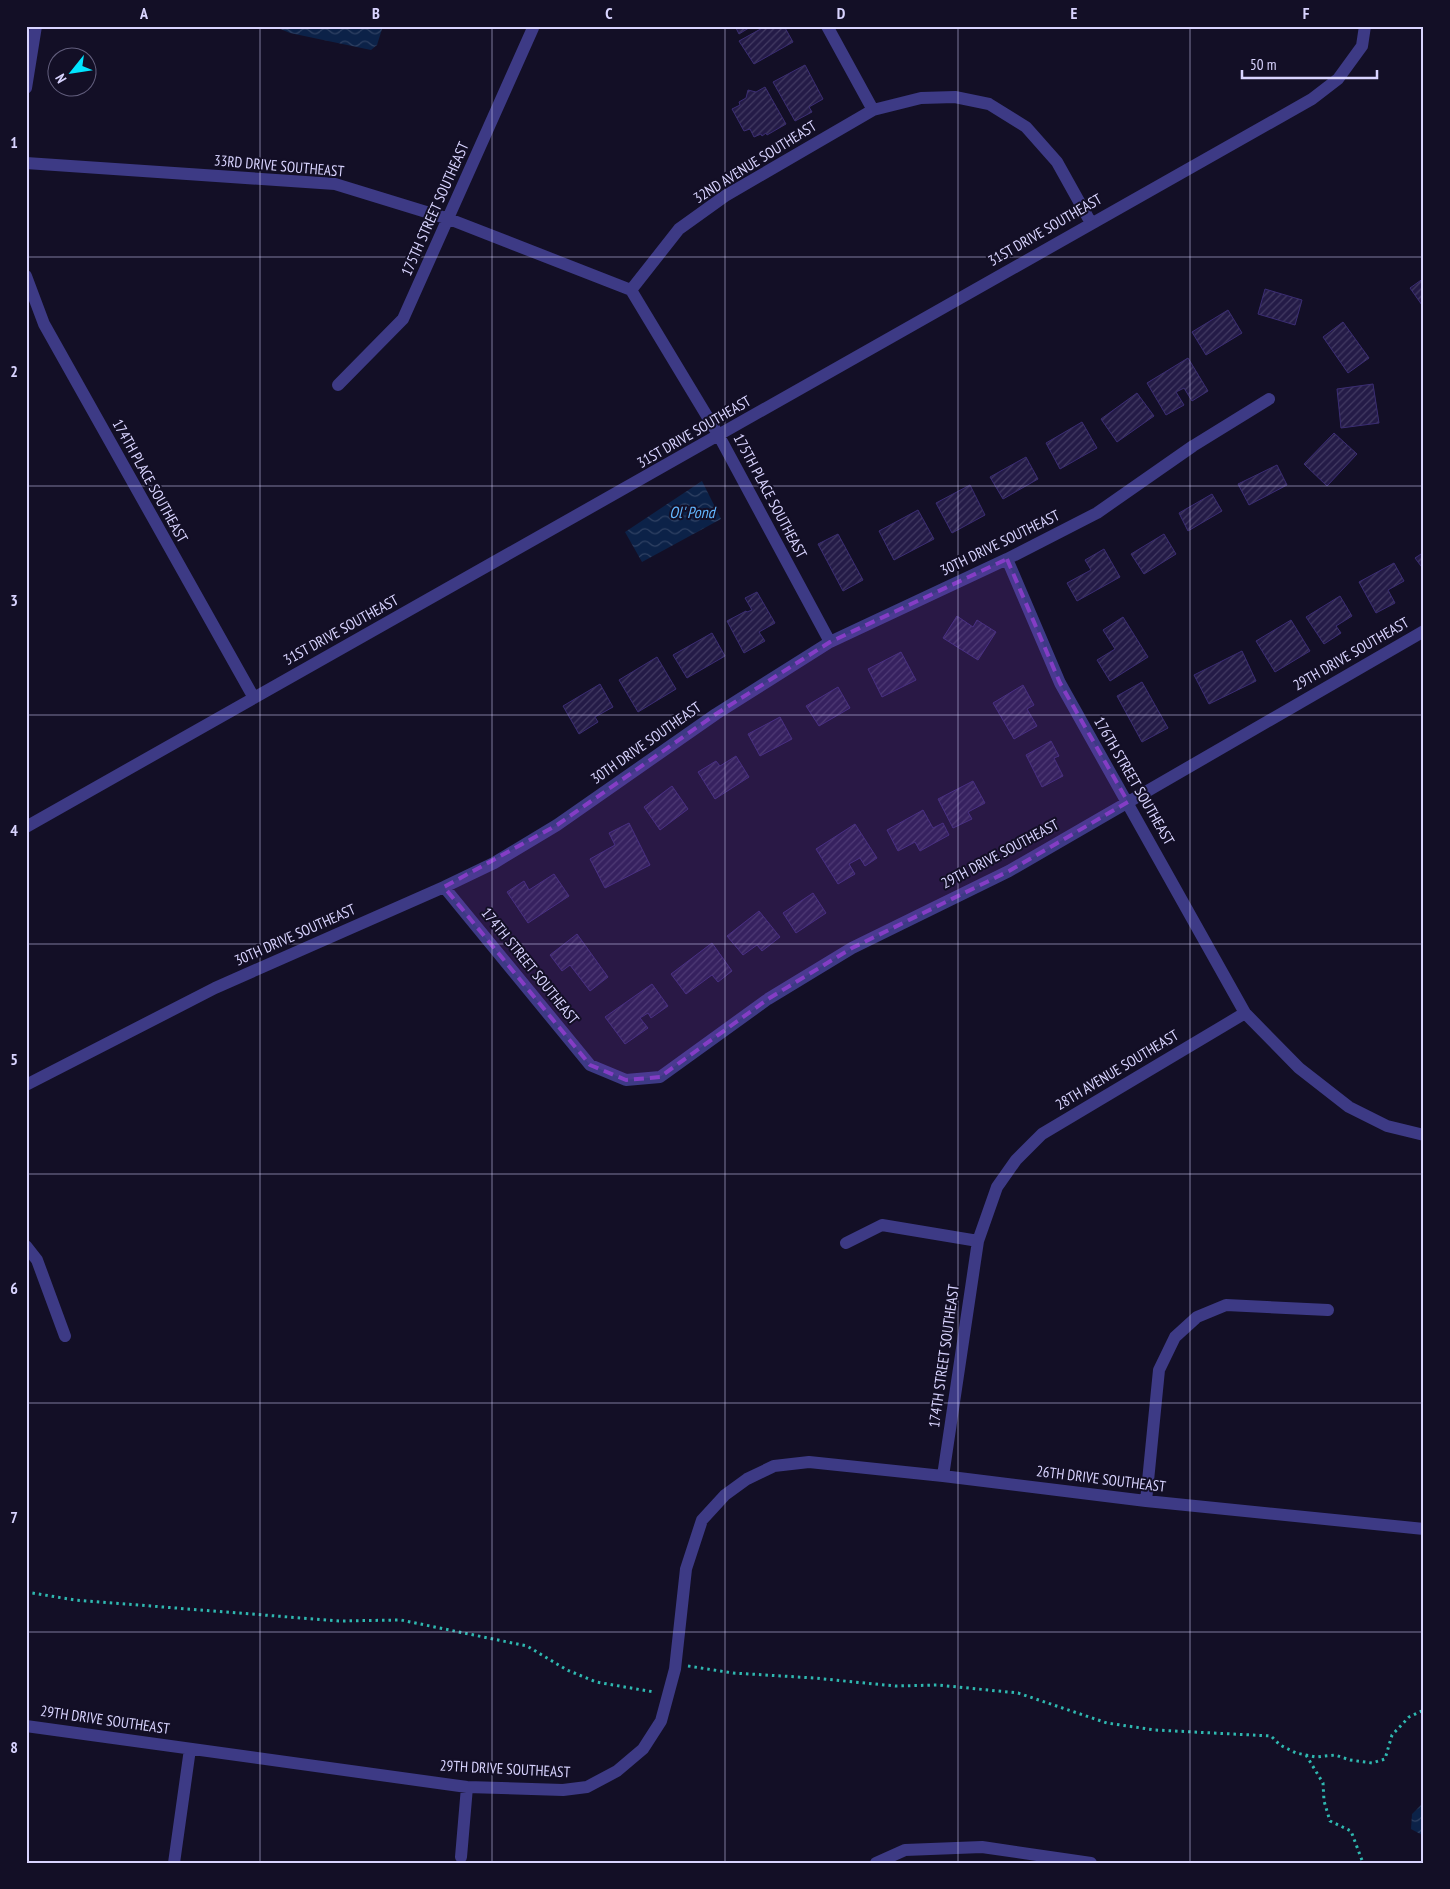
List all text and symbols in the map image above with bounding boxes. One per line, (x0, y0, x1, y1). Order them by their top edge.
text: A (139, 3, 149, 23)
text: B (372, 3, 380, 23)
text: C (605, 3, 613, 23)
text: D (837, 3, 846, 23)
text: E (1071, 3, 1078, 23)
text: F (1303, 3, 1310, 23)
north arrow (48, 48, 98, 98)
scale bar (1242, 48, 1378, 80)
text: 50 m (1250, 55, 1276, 74)
text: N (51, 71, 70, 86)
street label: 32ND AVENUE SOUTHEAST (690, 116, 820, 207)
text: 1 (10, 132, 18, 152)
street label: 175TH STREET SOUTHEAST (396, 139, 473, 279)
street label: 33RD DRIVE SOUTHEAST (213, 150, 345, 181)
street label: 31ST DRIVE SOUTHEAST (984, 189, 1105, 270)
text: 2 (10, 361, 18, 381)
street label: 31ST DRIVE SOUTHEAST (633, 391, 754, 472)
street label: 174TH PLACE SOUTHEAST (109, 416, 192, 546)
street label: 175TH PLACE SOUTHEAST (730, 430, 811, 562)
water label: Ol' Pond (669, 502, 717, 522)
street label: 30TH DRIVE SOUTHEAST (937, 505, 1063, 580)
text: 3 (10, 590, 18, 610)
street label: 31ST DRIVE SOUTHEAST (280, 590, 402, 669)
street label: 29TH DRIVE SOUTHEAST (1290, 613, 1412, 694)
street label: 30TH DRIVE SOUTHEAST (587, 697, 705, 788)
street label: 176TH STREET SOUTHEAST (1090, 713, 1179, 848)
street label: 29TH DRIVE SOUTHEAST (938, 814, 1062, 893)
text: 4 (10, 820, 18, 840)
street label: 30TH DRIVE SOUTHEAST (231, 899, 358, 970)
street label: 174TH STREET SOUTHEAST (477, 903, 583, 1028)
street label: 28TH AVENUE SOUTHEAST (1052, 1025, 1182, 1114)
text: 5 (10, 1049, 18, 1069)
text: 6 (10, 1278, 18, 1298)
street label: 174TH STREET SOUTHEAST (924, 1283, 963, 1429)
street label: 26TH DRIVE SOUTHEAST (1035, 1461, 1167, 1496)
text: 7 (10, 1507, 18, 1527)
street label: 29TH DRIVE SOUTHEAST (39, 1701, 171, 1738)
text: 8 (10, 1737, 18, 1757)
street label: 29TH DRIVE SOUTHEAST (439, 1756, 571, 1781)

